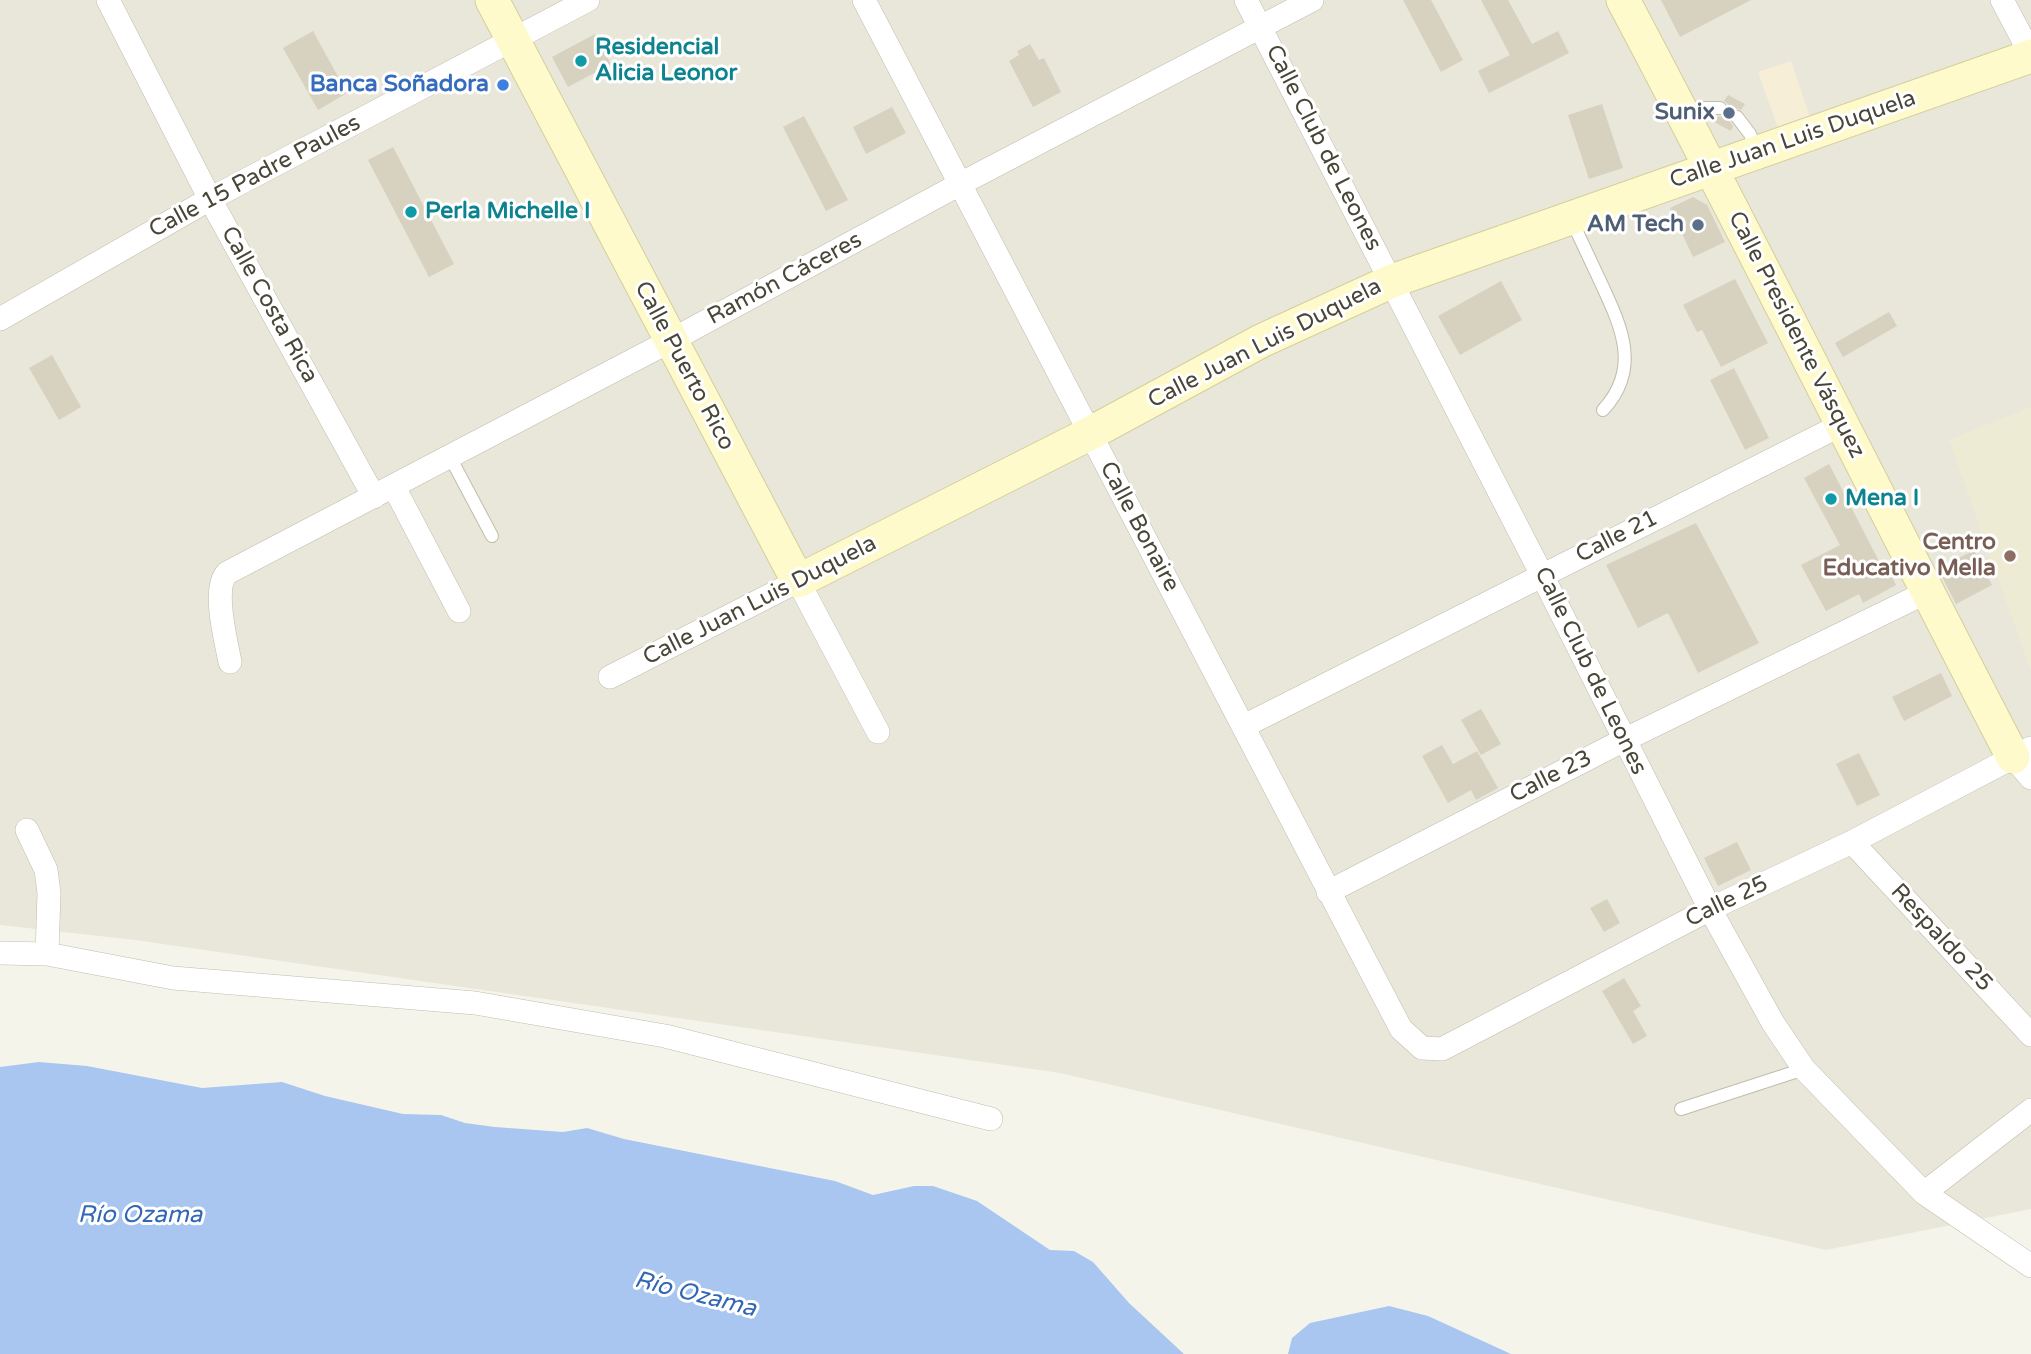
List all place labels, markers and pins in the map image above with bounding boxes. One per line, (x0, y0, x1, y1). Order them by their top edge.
place label: Residencial Alicia Leonor (595, 34, 737, 88)
marker: Residencial Alicia Leonor (573, 53, 589, 69)
place label: Banca Soñadora (310, 71, 489, 99)
marker: Banca Soñadora (495, 77, 511, 93)
place label: Sunix (1655, 99, 1715, 127)
marker: Sunix (1721, 105, 1737, 121)
place label: Perla Michelle I (425, 198, 591, 226)
marker: Perla Michelle I (403, 204, 419, 220)
place label: AM Tech (1587, 211, 1684, 239)
marker: AM Tech (1690, 217, 1706, 233)
place label: Mena I (1845, 485, 1919, 513)
marker: Mena I (1823, 491, 1839, 507)
place label: Centro Educativo Mella (1822, 529, 1996, 583)
marker: Centro Educativo Mella (2002, 548, 2018, 564)

